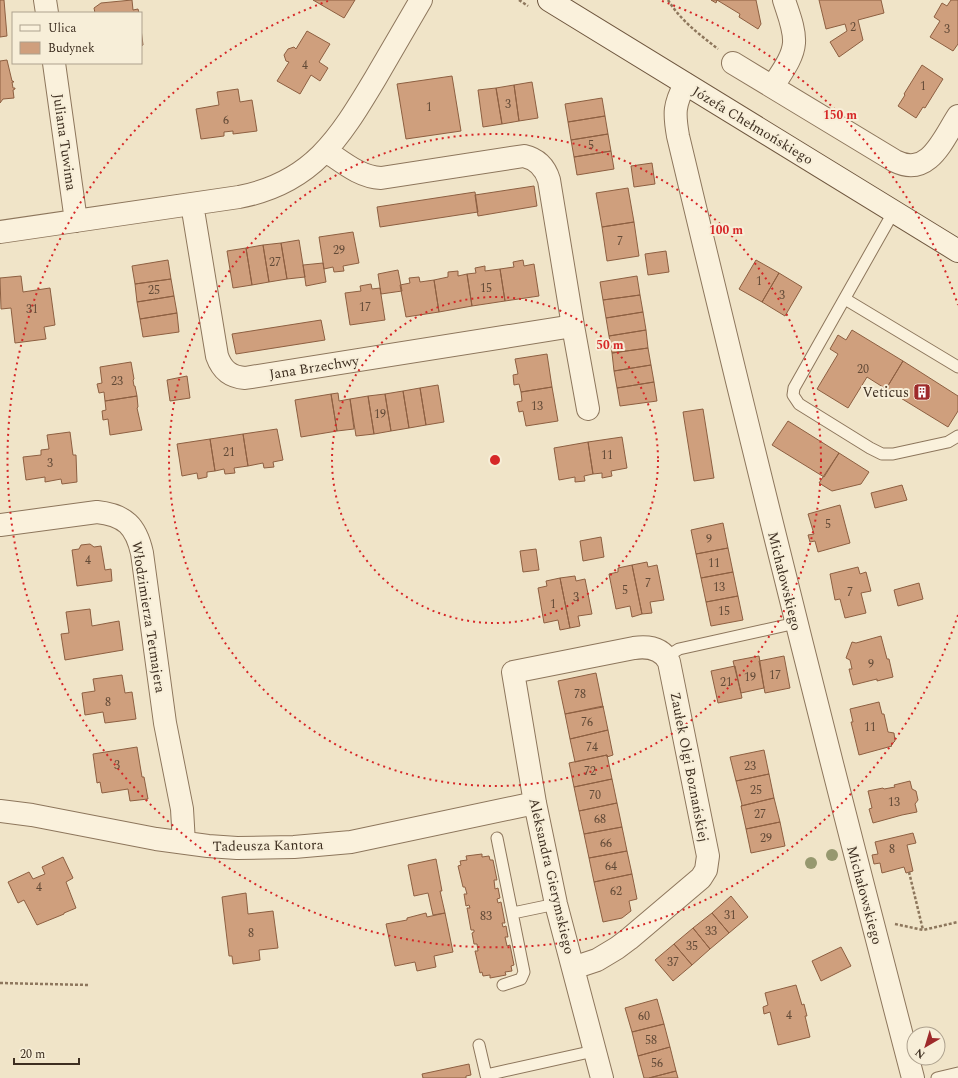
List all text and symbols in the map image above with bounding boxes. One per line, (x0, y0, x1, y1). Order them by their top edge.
legend (12, 12, 142, 64)
house number: 2 (850, 18, 856, 37)
text: Ulica (48, 19, 77, 38)
house number: 3 (944, 20, 950, 39)
text: Budynek (48, 39, 95, 58)
house number: 4 (302, 56, 308, 75)
house number: 1 (920, 77, 926, 96)
street label: Józefa Chełmońskiego (688, 81, 817, 170)
street label: Juliana Tuwima (47, 92, 82, 192)
house number: 3 (505, 95, 511, 114)
house number: 1 (426, 98, 432, 117)
text: 150 m (823, 106, 857, 125)
house number: 6 (223, 111, 229, 130)
house number: 5 (588, 136, 594, 155)
text: 100 m (709, 221, 743, 240)
house number: 7 (617, 232, 623, 251)
house number: 29 (333, 241, 345, 260)
house number: 27 (269, 253, 281, 272)
house number: 1 (756, 272, 762, 291)
house number: 15 (480, 279, 492, 298)
house number: 25 (148, 281, 160, 300)
house number: 3 (779, 286, 785, 305)
house number: 17 (359, 298, 371, 317)
house number: 31 (26, 300, 38, 319)
text: 50 m (596, 336, 624, 355)
street label: Jana Brzechwy (268, 350, 362, 385)
house number: 20 (857, 360, 869, 379)
house number: 23 (111, 372, 123, 391)
place label: Veticus (863, 382, 909, 403)
building icon: Veticus (912, 382, 932, 402)
house number: 13 (531, 397, 543, 416)
house number: 19 (374, 405, 386, 424)
house number: 21 (223, 443, 235, 462)
house number: 11 (601, 446, 613, 465)
centre of rings (488, 453, 502, 467)
house number: 3 (47, 454, 53, 473)
house number: 5 (825, 515, 831, 534)
street label: Michałowskiego (762, 529, 807, 633)
house number: 9 (706, 530, 712, 549)
street label: Włodzimierza Tetmajera (126, 540, 171, 695)
house number: 4 (85, 551, 91, 570)
house number: 11 (708, 554, 720, 573)
house number: 7 (645, 574, 651, 593)
house number: 13 (713, 578, 725, 597)
house number: 5 (622, 581, 628, 600)
house number: 7 (847, 583, 853, 602)
house number: 3 (573, 588, 579, 607)
house number: 1 (550, 595, 556, 614)
house number: 15 (718, 602, 730, 621)
house number: 9 (868, 655, 874, 674)
house number: 17 (769, 666, 781, 685)
house number: 19 (744, 668, 756, 687)
house number: 21 (720, 673, 732, 692)
house number: 78 (574, 685, 586, 704)
street label: Zaułek Olgi Boznańskiej (665, 690, 714, 844)
house number: 8 (105, 693, 111, 712)
house number: 76 (581, 713, 593, 732)
house number: 11 (864, 718, 876, 737)
house number: 74 (586, 738, 598, 757)
house number: 3 (114, 756, 120, 775)
house number: 23 (744, 757, 756, 776)
house number: 72 (584, 762, 596, 781)
house number: 25 (750, 781, 762, 800)
house number: 70 (589, 786, 601, 805)
house number: 13 (888, 793, 900, 812)
street label: Aleksandra Gierymskiego (523, 796, 580, 956)
house number: 27 (754, 805, 766, 824)
house number: 68 (594, 810, 606, 829)
house number: 29 (760, 829, 772, 848)
street label: Tadeusza Kantora (212, 834, 324, 857)
house number: 66 (600, 834, 612, 853)
house number: 8 (889, 840, 895, 859)
street label: Michałowskiego (841, 843, 888, 947)
house number: 64 (605, 857, 617, 876)
house number: 4 (36, 878, 42, 897)
house number: 62 (610, 882, 622, 901)
house number: 31 (724, 906, 736, 925)
house number: 83 (480, 907, 492, 926)
house number: 33 (705, 922, 717, 941)
house number: 8 (248, 924, 254, 943)
house number: 35 (686, 937, 698, 956)
house number: 37 (667, 953, 679, 972)
house number: 4 (786, 1006, 792, 1025)
house number: 60 (638, 1007, 650, 1026)
north arrow (906, 1026, 946, 1066)
house number: 58 (645, 1031, 657, 1050)
scale bar (14, 1040, 79, 1066)
text: N (911, 1044, 929, 1063)
text: 20 m (20, 1045, 45, 1064)
house number: 56 (651, 1054, 663, 1073)

